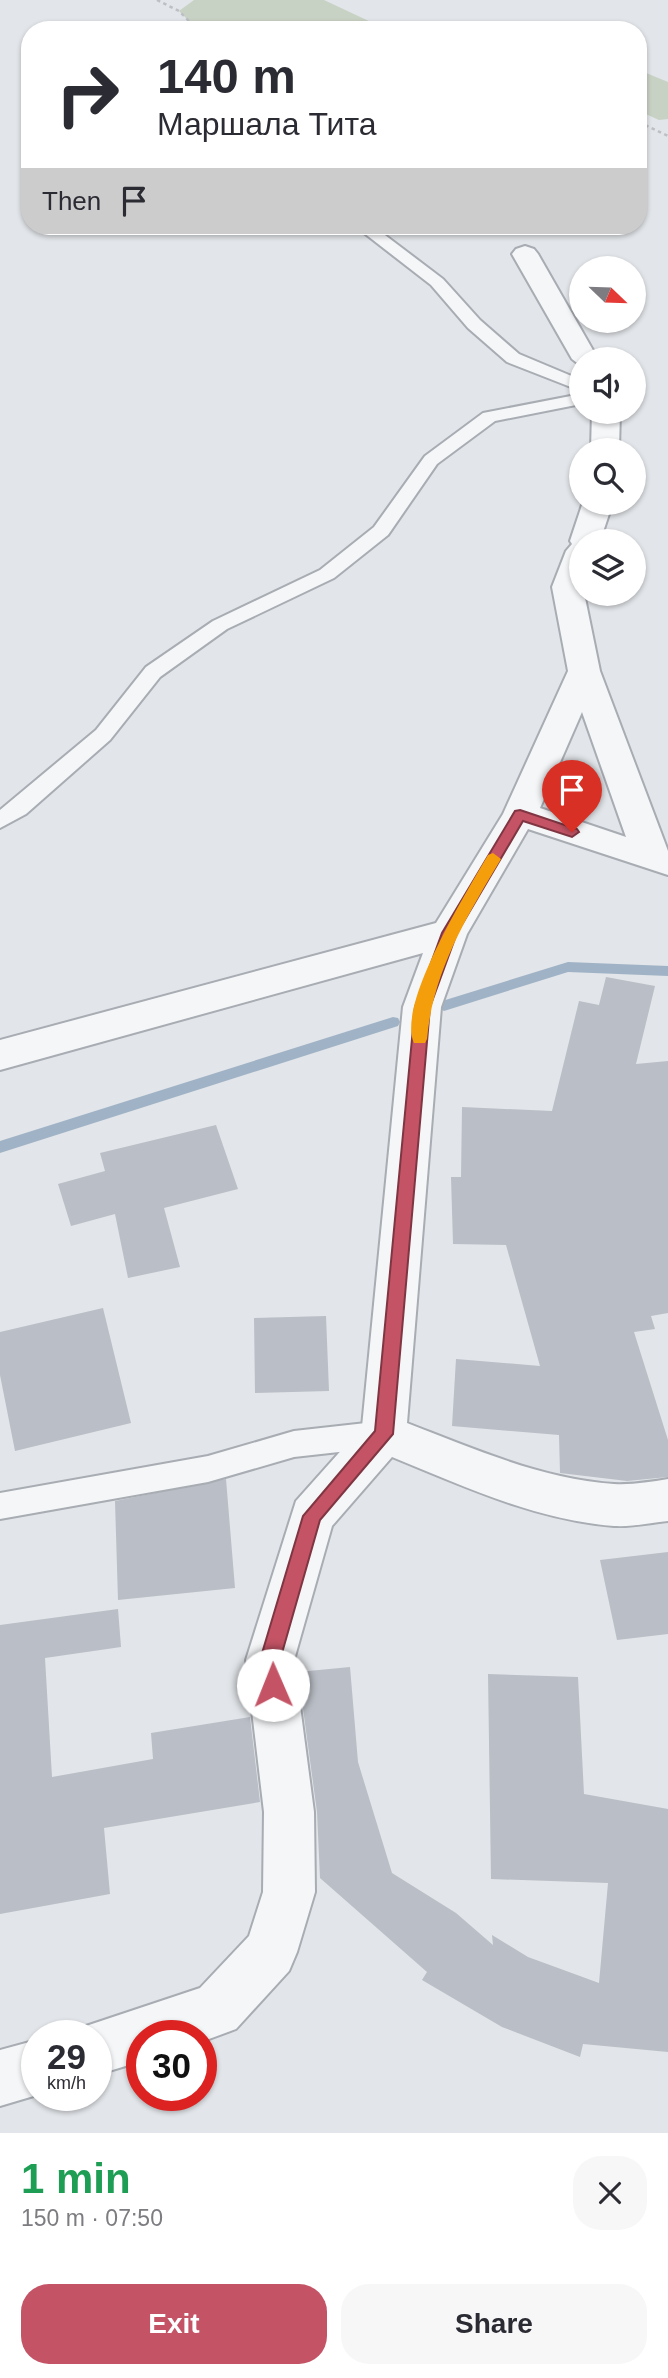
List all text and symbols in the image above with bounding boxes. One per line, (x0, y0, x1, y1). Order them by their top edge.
icon: right (42, 49, 133, 140)
text: 140 m (157, 49, 296, 103)
text: Маршала Тита (157, 106, 377, 142)
icon: arrive (115, 182, 153, 220)
text: Then (42, 186, 101, 216)
north arrow (569, 256, 646, 332)
map controls (569, 256, 646, 606)
button: sound (569, 347, 646, 424)
button: search (569, 438, 646, 515)
button: layers (569, 529, 646, 606)
pin (542, 760, 602, 832)
icon: arrive (553, 771, 591, 809)
position arrow (236, 1648, 310, 1722)
speed limit sign: 30 (126, 2020, 217, 2111)
text: 29 (47, 2037, 86, 2076)
text: km/h (47, 2073, 86, 2093)
text: 1 min (21, 2155, 131, 2202)
button: close (573, 2156, 647, 2230)
text: 150 m · 07:50 (21, 2205, 163, 2231)
button: Exit (21, 2284, 327, 2364)
button: Share (341, 2284, 647, 2364)

